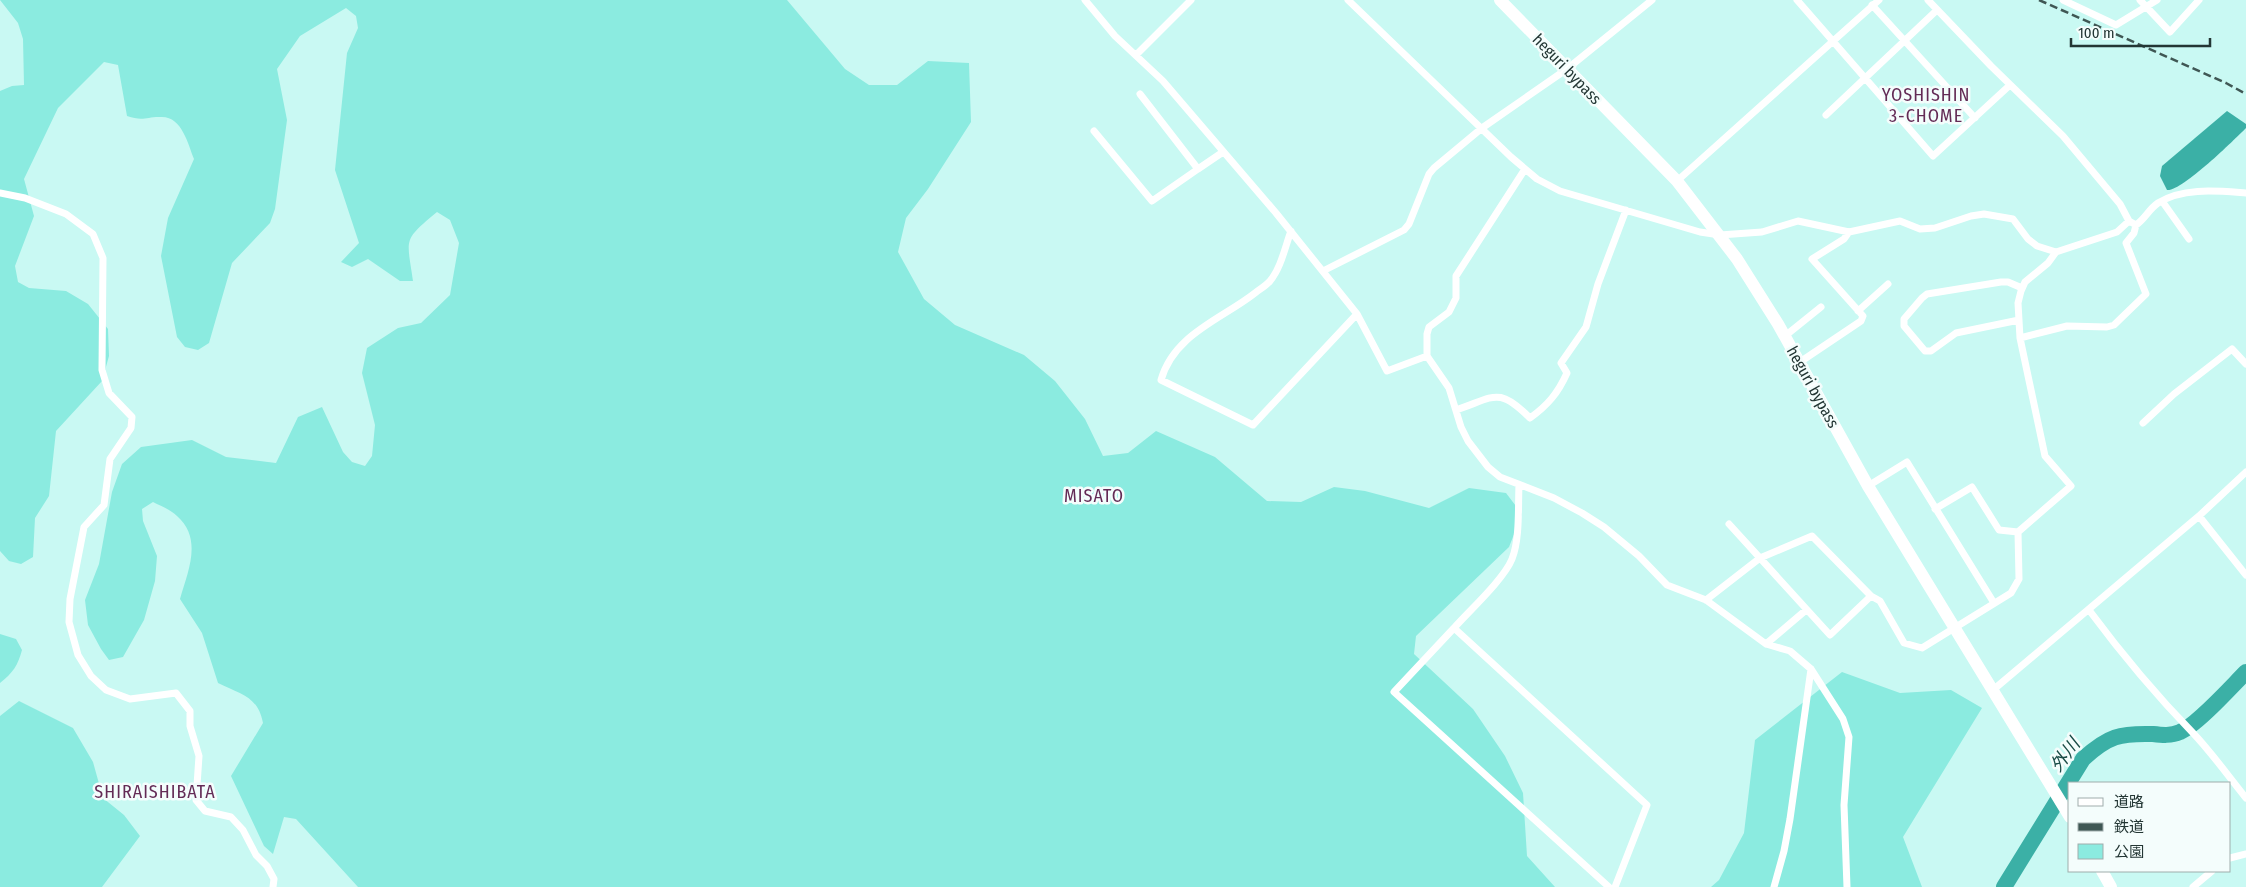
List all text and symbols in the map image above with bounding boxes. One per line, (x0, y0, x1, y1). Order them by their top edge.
scale bar (2071, 15, 2210, 47)
text: 100 m (2078, 24, 2115, 42)
street label: heguri bypass (1529, 30, 1605, 108)
district label: YOSHISHIN 3-CHOME (1882, 84, 1970, 127)
street label: heguri bypass (1783, 343, 1843, 431)
district label: MISATO (1064, 485, 1124, 507)
water label: 外川 (2045, 732, 2086, 776)
district label: SHIRAISHIBATA (94, 781, 216, 803)
legend (2068, 782, 2231, 872)
text: 道路 (2114, 793, 2144, 811)
text: 鉄道 (2114, 818, 2144, 836)
text: 公園 (2114, 843, 2144, 861)

